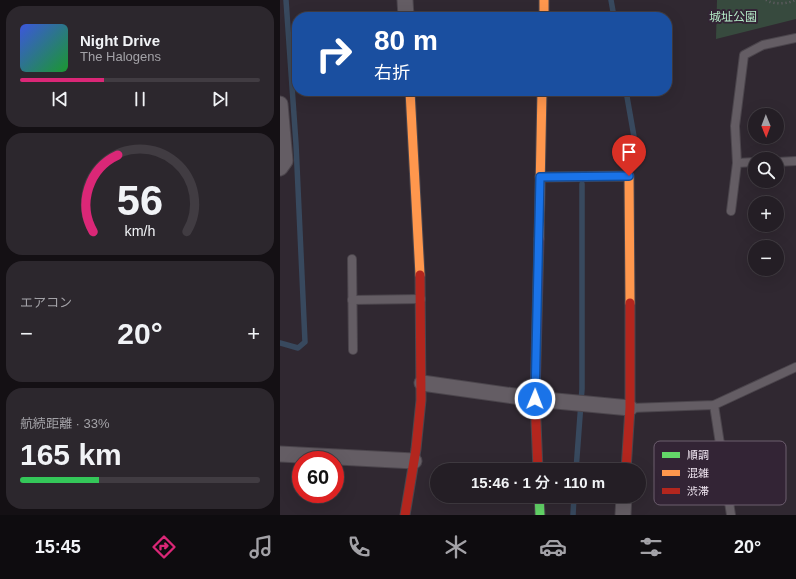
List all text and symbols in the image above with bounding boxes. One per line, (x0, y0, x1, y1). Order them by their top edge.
park label: 城址公園 (709, 10, 757, 24)
text: 80 m (374, 25, 438, 56)
icon: right (308, 28, 360, 80)
text: Night Drive (80, 32, 160, 49)
text: The Halogens (80, 49, 161, 64)
text: 右折 (374, 63, 410, 83)
icon: previous (49, 88, 71, 110)
icon: pause (129, 88, 151, 110)
icon: next (209, 88, 231, 110)
north arrow (748, 108, 784, 144)
map controls (748, 108, 784, 276)
pin (612, 135, 646, 176)
icon: arrive (618, 141, 640, 163)
button: search (748, 152, 784, 188)
text: 56 (117, 177, 163, 224)
button: + (748, 196, 784, 232)
text: km/h (125, 222, 156, 238)
button: − (748, 240, 784, 276)
text: エアコン (20, 295, 72, 310)
text: 20° (117, 317, 163, 350)
text: − (20, 321, 33, 346)
text: + (247, 321, 260, 346)
position arrow (514, 378, 556, 420)
text: 航続距離 · 33% (20, 416, 110, 431)
text: 165 km (20, 438, 122, 471)
legend (654, 441, 786, 505)
text: 順調 (687, 449, 709, 461)
speed limit sign: 60 (292, 451, 344, 503)
text: 混雑 (687, 467, 709, 479)
text: 15:46 · 1 分 · 110 m (471, 474, 605, 491)
text: 渋滞 (687, 485, 709, 497)
icon: directions (150, 533, 178, 561)
icon: music (247, 533, 275, 561)
icon: phone (345, 533, 373, 561)
icon: climate (442, 533, 470, 561)
icon: car (539, 533, 567, 561)
icon: filters (637, 533, 665, 561)
text: 15:45 (35, 537, 81, 557)
text: 20° (734, 537, 761, 557)

